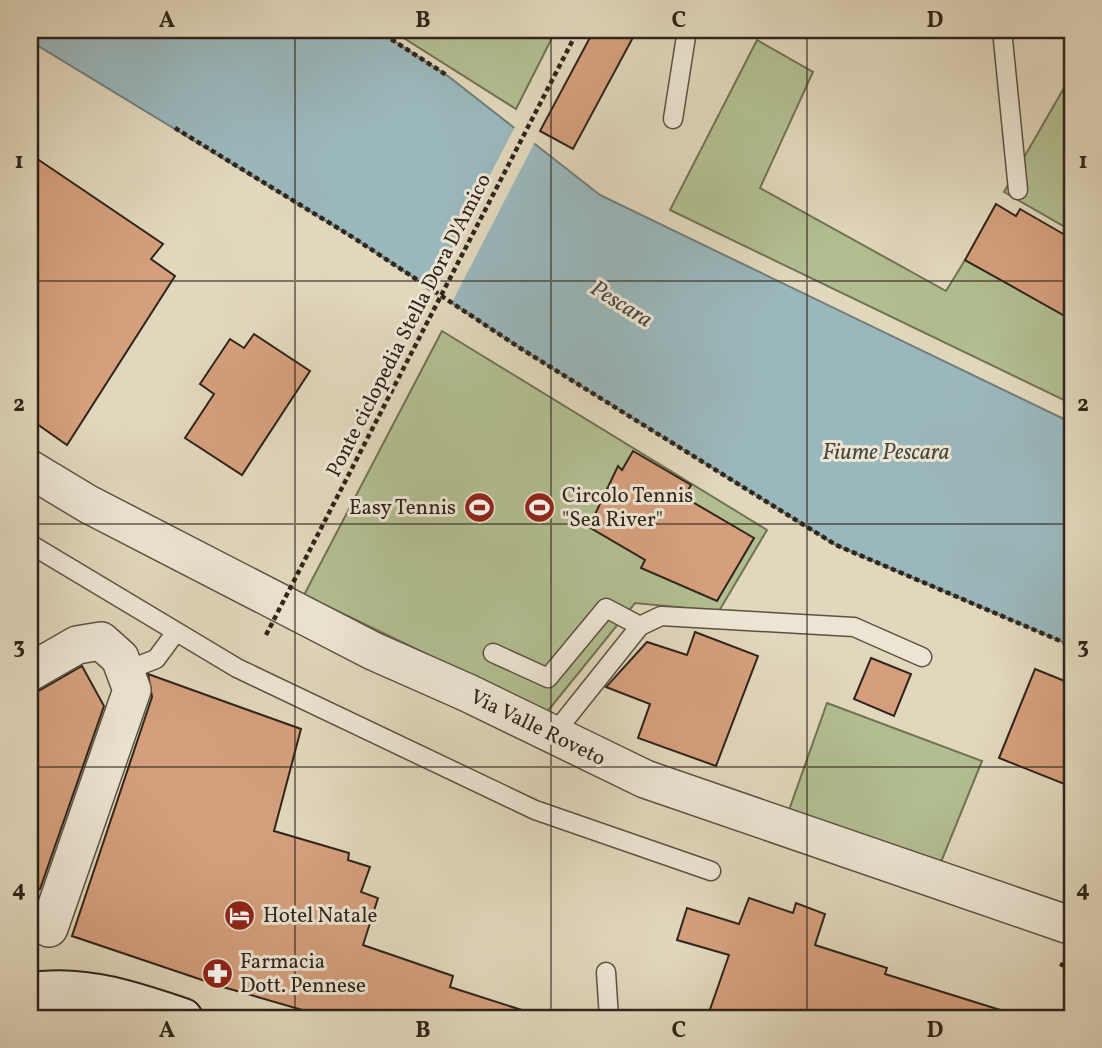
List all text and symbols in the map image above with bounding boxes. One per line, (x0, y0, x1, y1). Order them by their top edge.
text: A (159, 5, 175, 37)
text: B (415, 5, 431, 37)
text: C (672, 5, 686, 37)
text: D (927, 5, 944, 37)
text: 1 (14, 146, 24, 178)
text: 1 (1078, 146, 1088, 178)
street label: Ponte ciclopedia Stella Dora D'Amico (320, 169, 499, 482)
water label: Pescara (584, 273, 658, 336)
text: 2 (13, 389, 25, 421)
text: 2 (1077, 389, 1089, 421)
water label: Fiume Pescara (822, 437, 950, 469)
place label: Circolo Tennis "Sea River" (562, 482, 693, 535)
sports icon: Easy Tennis (462, 490, 496, 524)
sports icon: Circolo Tennis "Sea River" (522, 490, 556, 524)
place label: Easy Tennis (349, 494, 456, 523)
text: 3 (13, 631, 25, 663)
text: 3 (1077, 631, 1089, 663)
street label: Via Valle Roveto (465, 683, 610, 774)
text: 4 (12, 874, 26, 906)
text: 4 (1076, 874, 1090, 906)
hotel icon: Hotel Natale (223, 898, 257, 932)
place label: Hotel Natale (263, 902, 377, 931)
place label: Farmacia Dott. Pennese (240, 948, 366, 1001)
pharmacy icon: Farmacia Dott. Pennese (200, 956, 234, 990)
text: A (159, 1015, 175, 1047)
text: B (415, 1015, 431, 1047)
text: C (672, 1015, 686, 1047)
text: D (927, 1015, 944, 1047)

